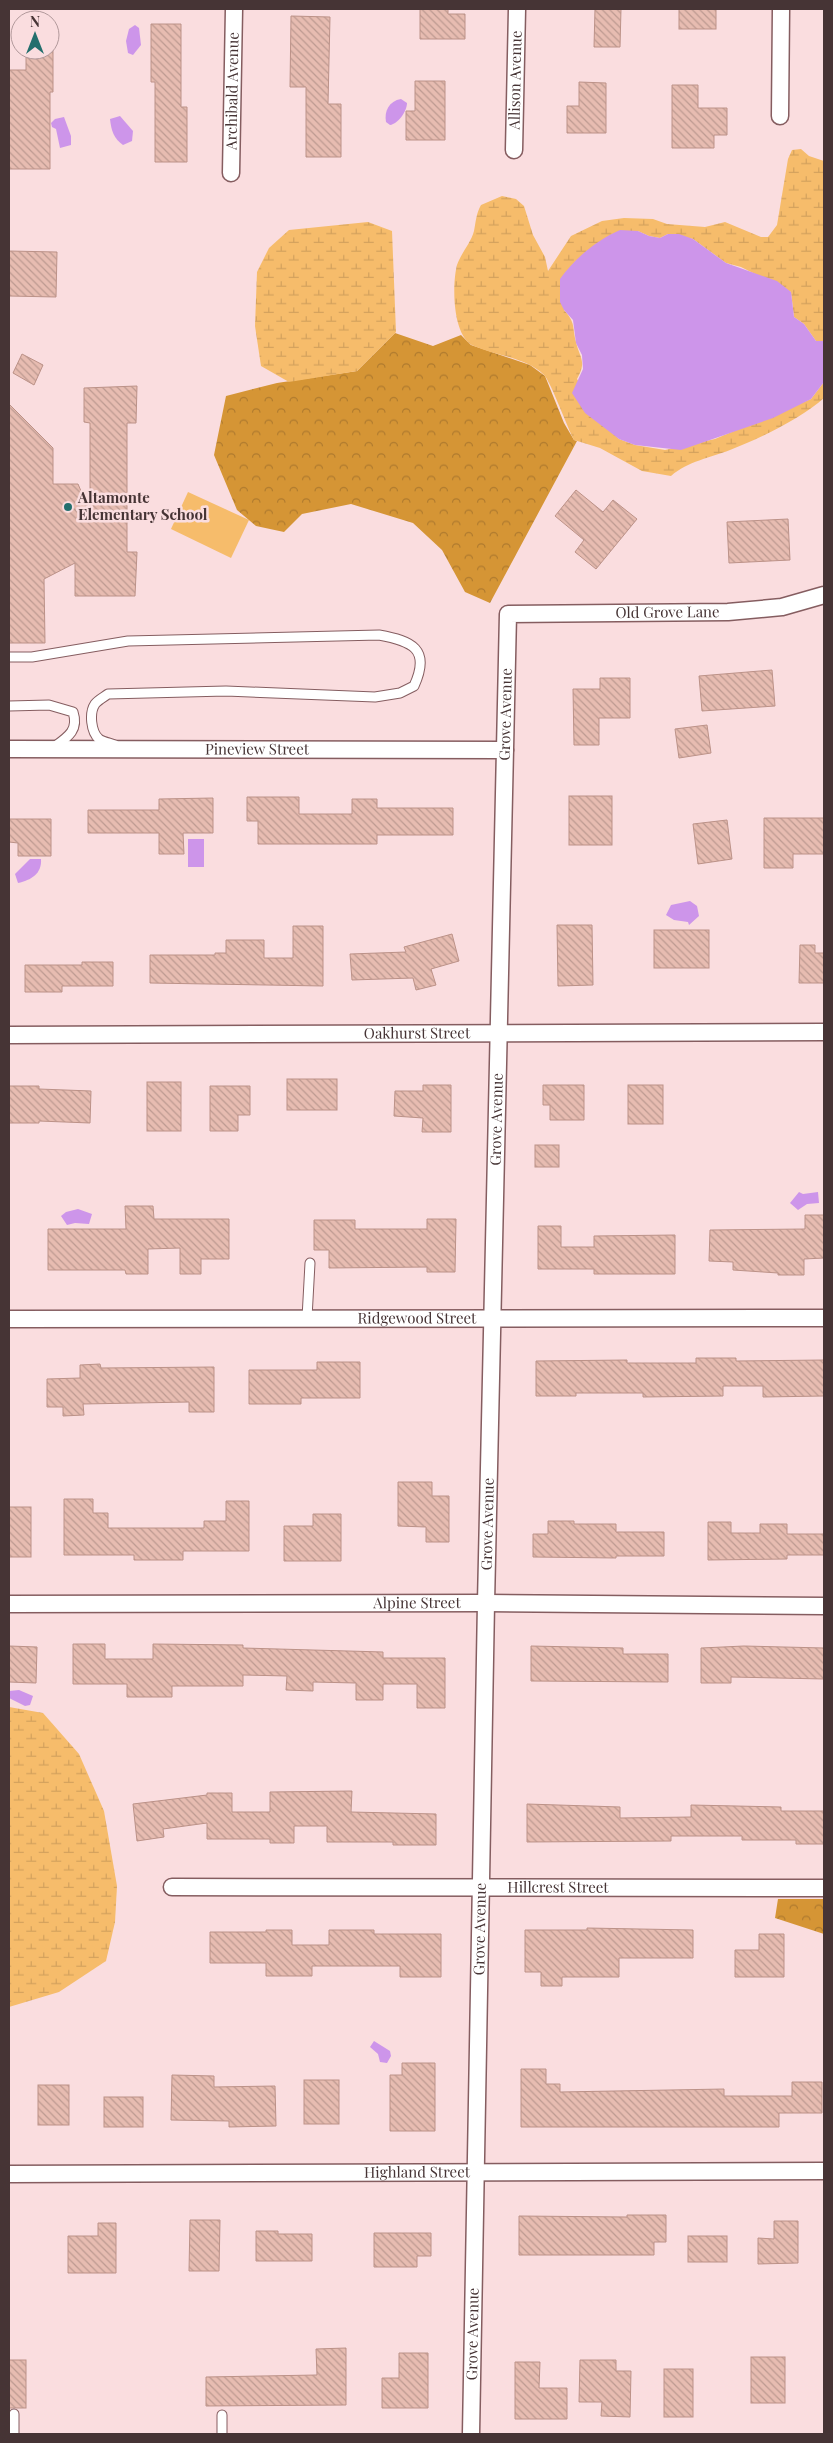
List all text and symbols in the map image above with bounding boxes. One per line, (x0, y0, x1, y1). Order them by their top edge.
north arrow (10, 10, 60, 60)
text: N (30, 12, 40, 31)
street label: Allison Avenue (503, 30, 526, 131)
street label: Archibald Avenue (220, 32, 243, 151)
place label: Altamonte Elementary School (77, 487, 208, 524)
marker: Altamonte Elementary School (62, 501, 74, 513)
street label: Old Grove Lane (615, 601, 720, 622)
street label: Grove Avenue (494, 668, 516, 761)
street label: Pineview Street (205, 738, 310, 759)
street label: Oakhurst Street (364, 1022, 471, 1043)
street label: Grove Avenue (485, 1073, 507, 1166)
street label: Ridgewood Street (358, 1307, 477, 1328)
street label: Grove Avenue (476, 1478, 498, 1571)
street label: Alpine Street (372, 1592, 461, 1612)
street label: Hillcrest Street (507, 1877, 609, 1897)
street label: Grove Avenue (468, 1883, 490, 1976)
street label: Highland Street (364, 2161, 471, 2182)
street label: Grove Avenue (461, 2288, 483, 2380)

